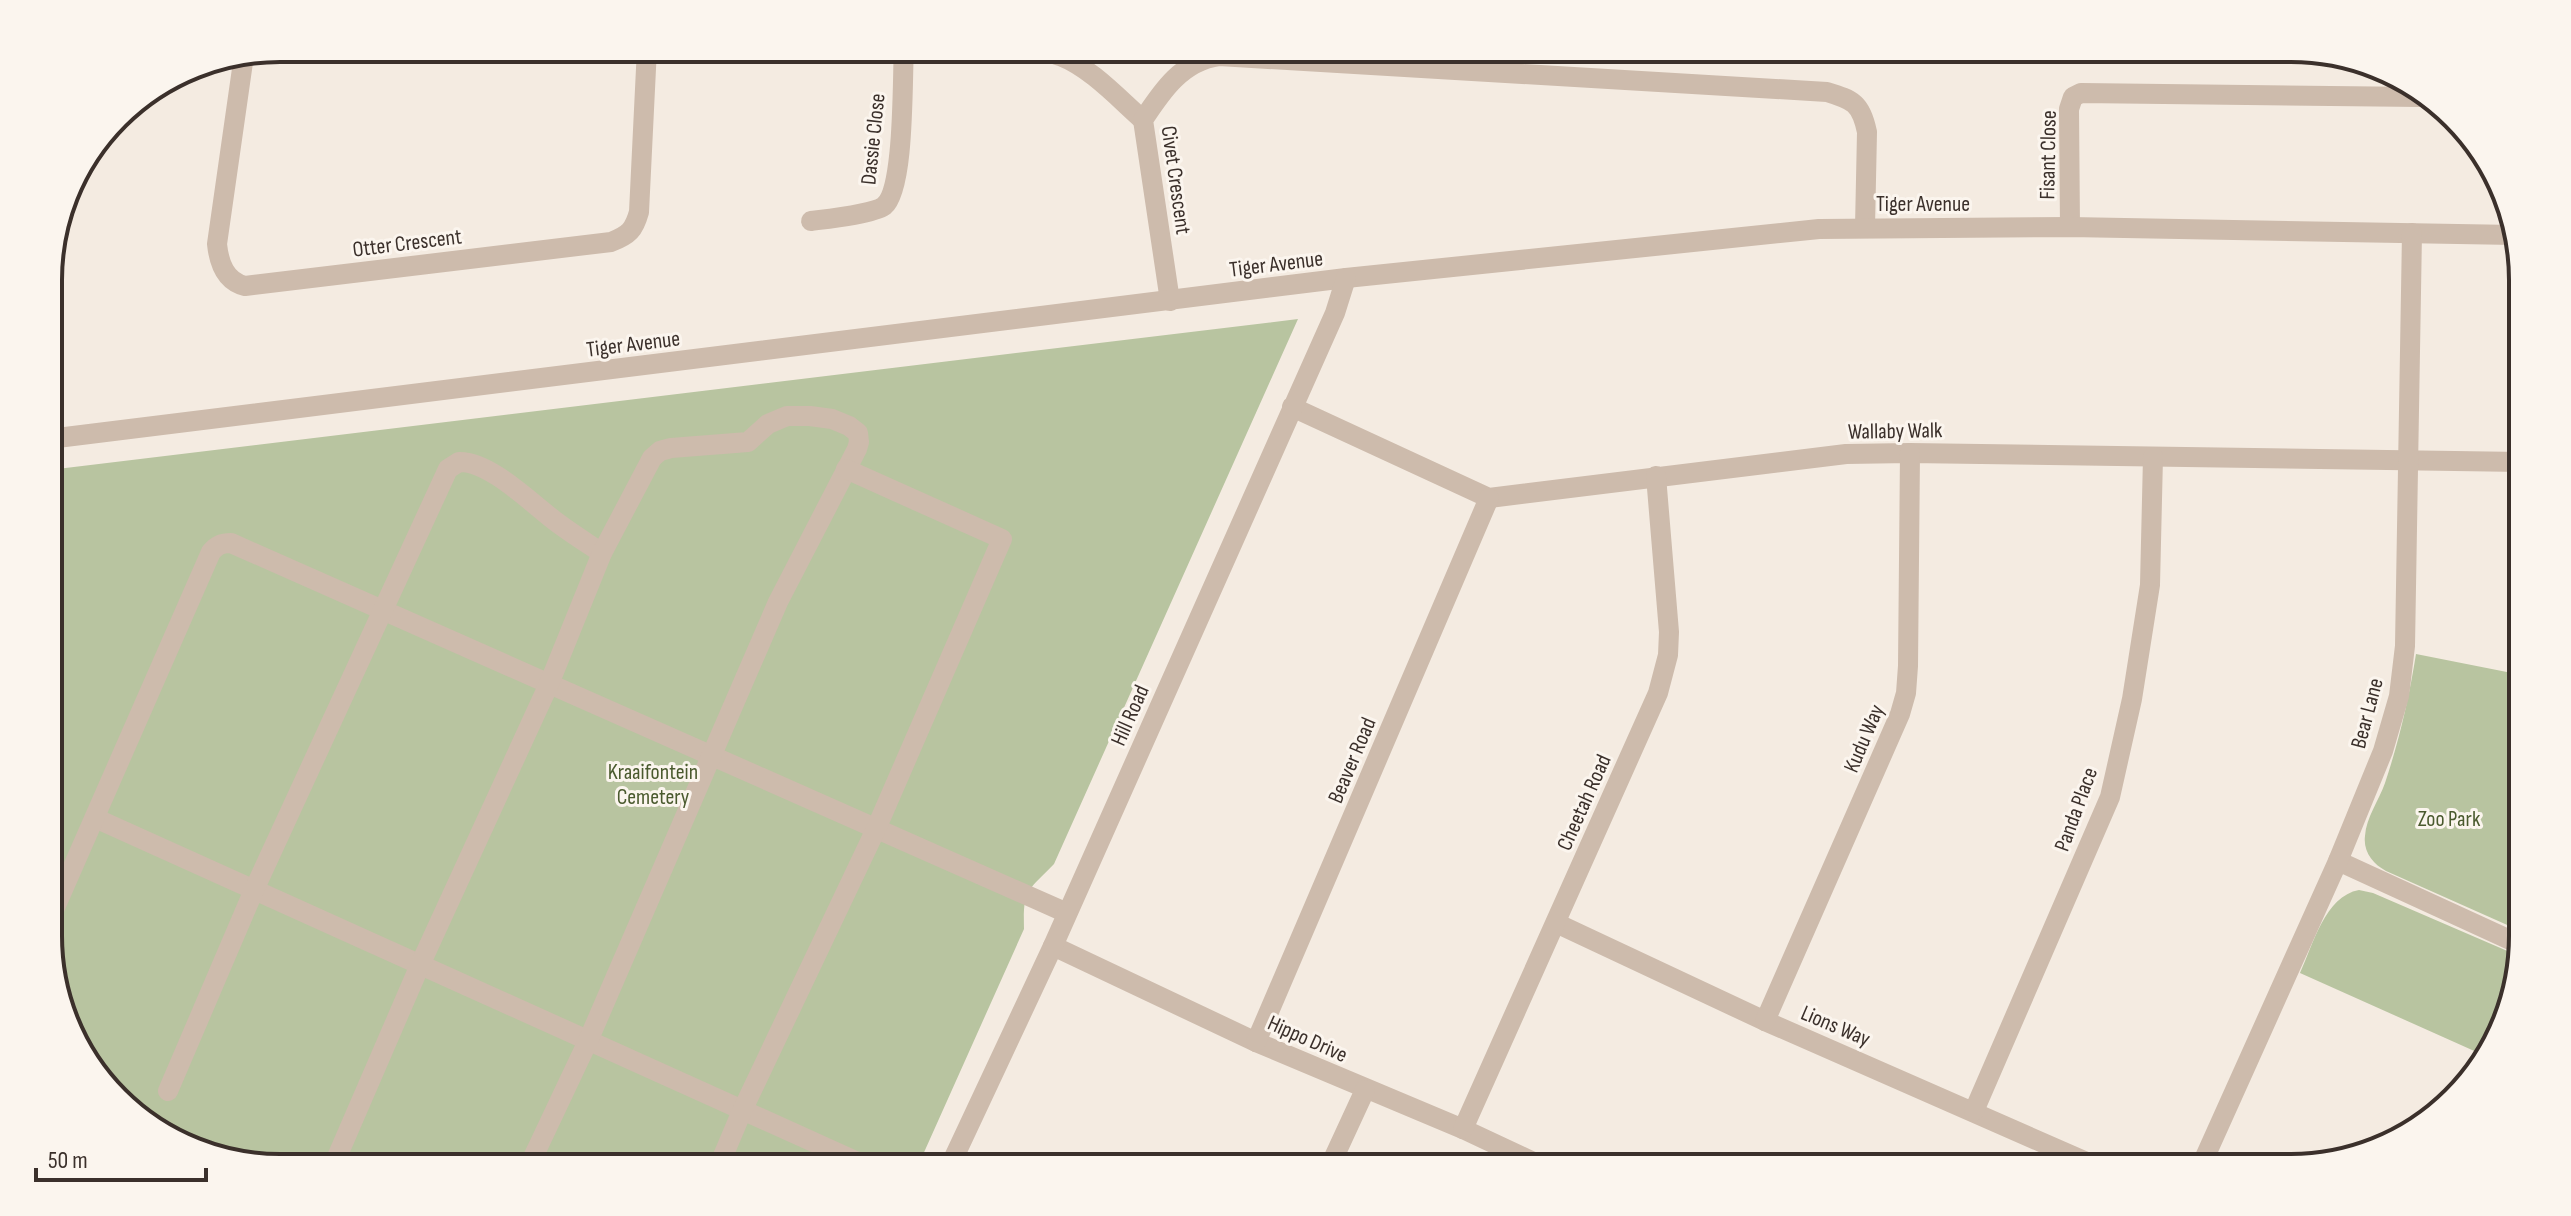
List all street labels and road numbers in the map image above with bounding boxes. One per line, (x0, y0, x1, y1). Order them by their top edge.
street label: Dassie Close (855, 92, 892, 186)
street label: Fisant Close (2034, 110, 2063, 200)
street label: Civet Crescent (1155, 124, 1197, 236)
street label: Tiger Avenue (1876, 191, 1970, 218)
street label: Otter Crescent (351, 223, 464, 264)
street label: Tiger Avenue (1228, 245, 1325, 284)
street label: Tiger Avenue (585, 325, 682, 364)
street label: Wallaby Walk (1848, 417, 1943, 446)
street label: Bear Lane (2345, 675, 2390, 752)
street label: Hill Road (1105, 681, 1156, 750)
street label: Kudu Way (1838, 700, 1891, 777)
street label: Beaver Road (1322, 714, 1383, 808)
street label: Cheetah Road (1551, 750, 1618, 855)
street label: Panda Place (2049, 764, 2104, 855)
street label: Lions Way (1797, 1000, 1875, 1053)
street label: Hippo Drive (1263, 1010, 1351, 1069)

